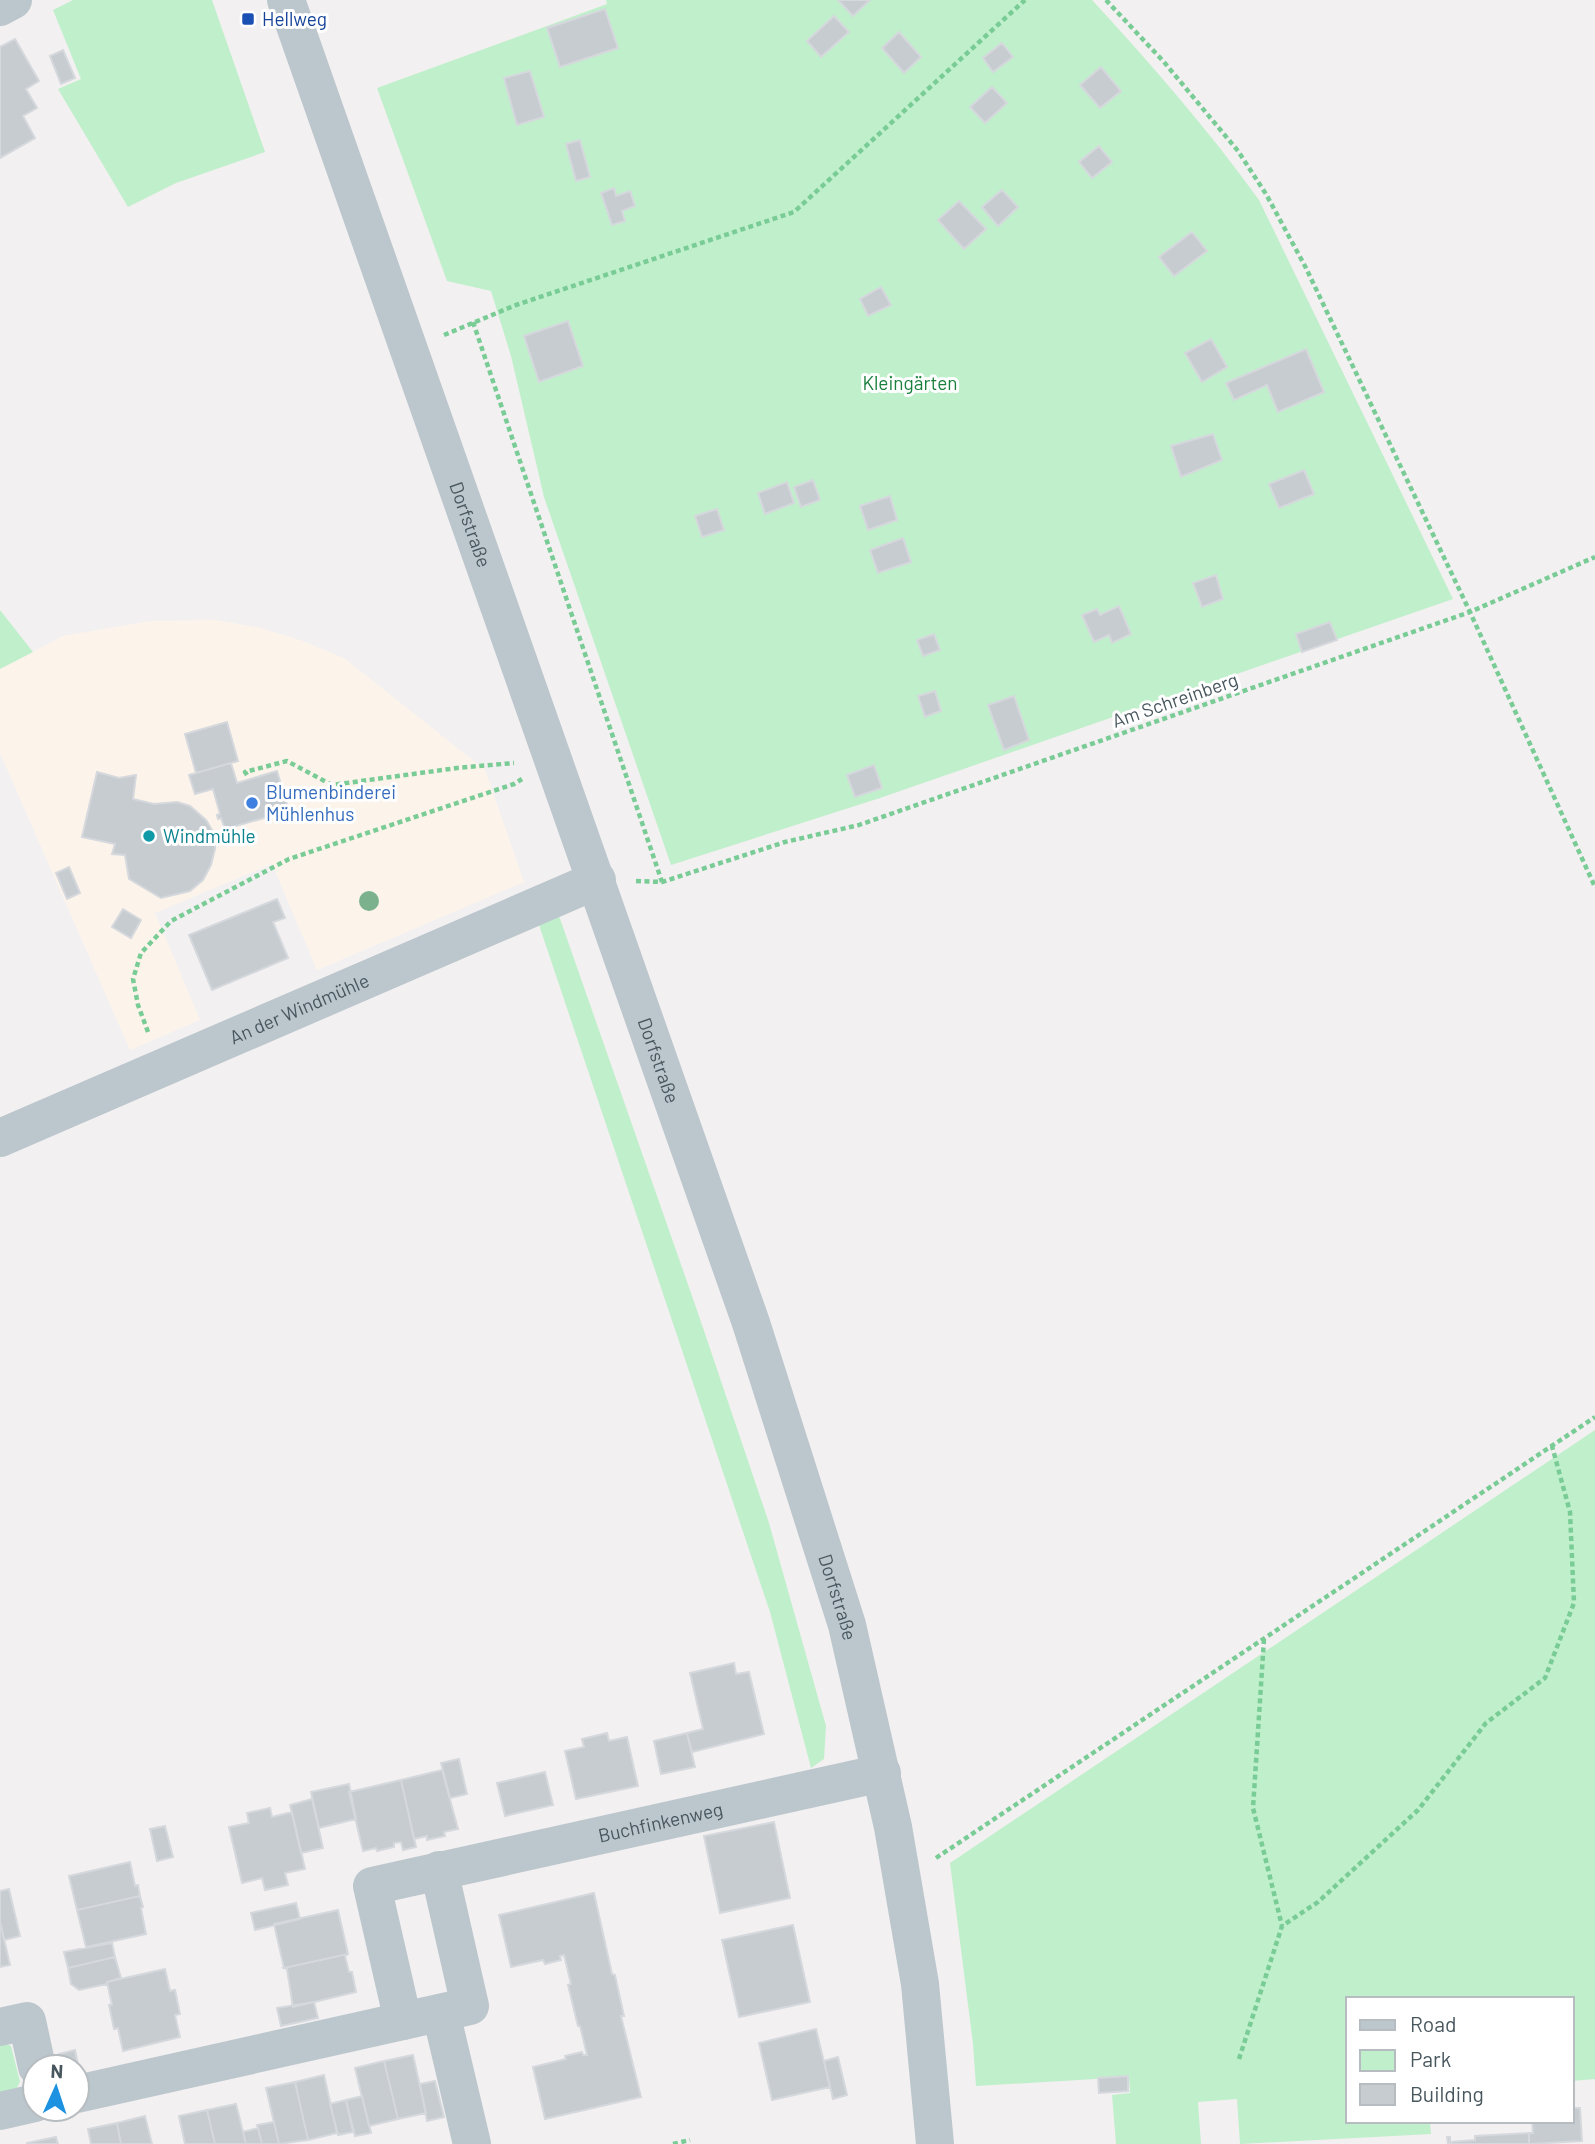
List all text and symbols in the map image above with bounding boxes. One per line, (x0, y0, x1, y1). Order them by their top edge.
place label: Hellweg (262, 7, 327, 30)
marker: Hellweg (240, 11, 256, 27)
park label: Kleingärten (862, 371, 958, 394)
street label: Dorfstraße (445, 479, 496, 570)
street label: Am Schreinberg (1109, 667, 1241, 732)
place label: Blumenbinderei Mühlenhus (266, 780, 396, 825)
marker: Blumenbinderei Mühlenhus (244, 795, 260, 811)
place label: Windmühle (163, 824, 256, 847)
marker: Windmühle (141, 828, 157, 844)
street label: An der Windmühle (226, 968, 372, 1048)
street label: Dorfstraße (634, 1014, 685, 1106)
street label: Dorfstraße (814, 1551, 862, 1642)
street label: Buchfinkenweg (596, 1797, 725, 1847)
legend (1346, 1997, 1574, 2123)
text: Road (1410, 2011, 1456, 2036)
text: Park (1410, 2046, 1451, 2071)
north arrow (21, 2053, 91, 2123)
text: N (50, 2059, 64, 2082)
text: Building (1410, 2081, 1484, 2106)

